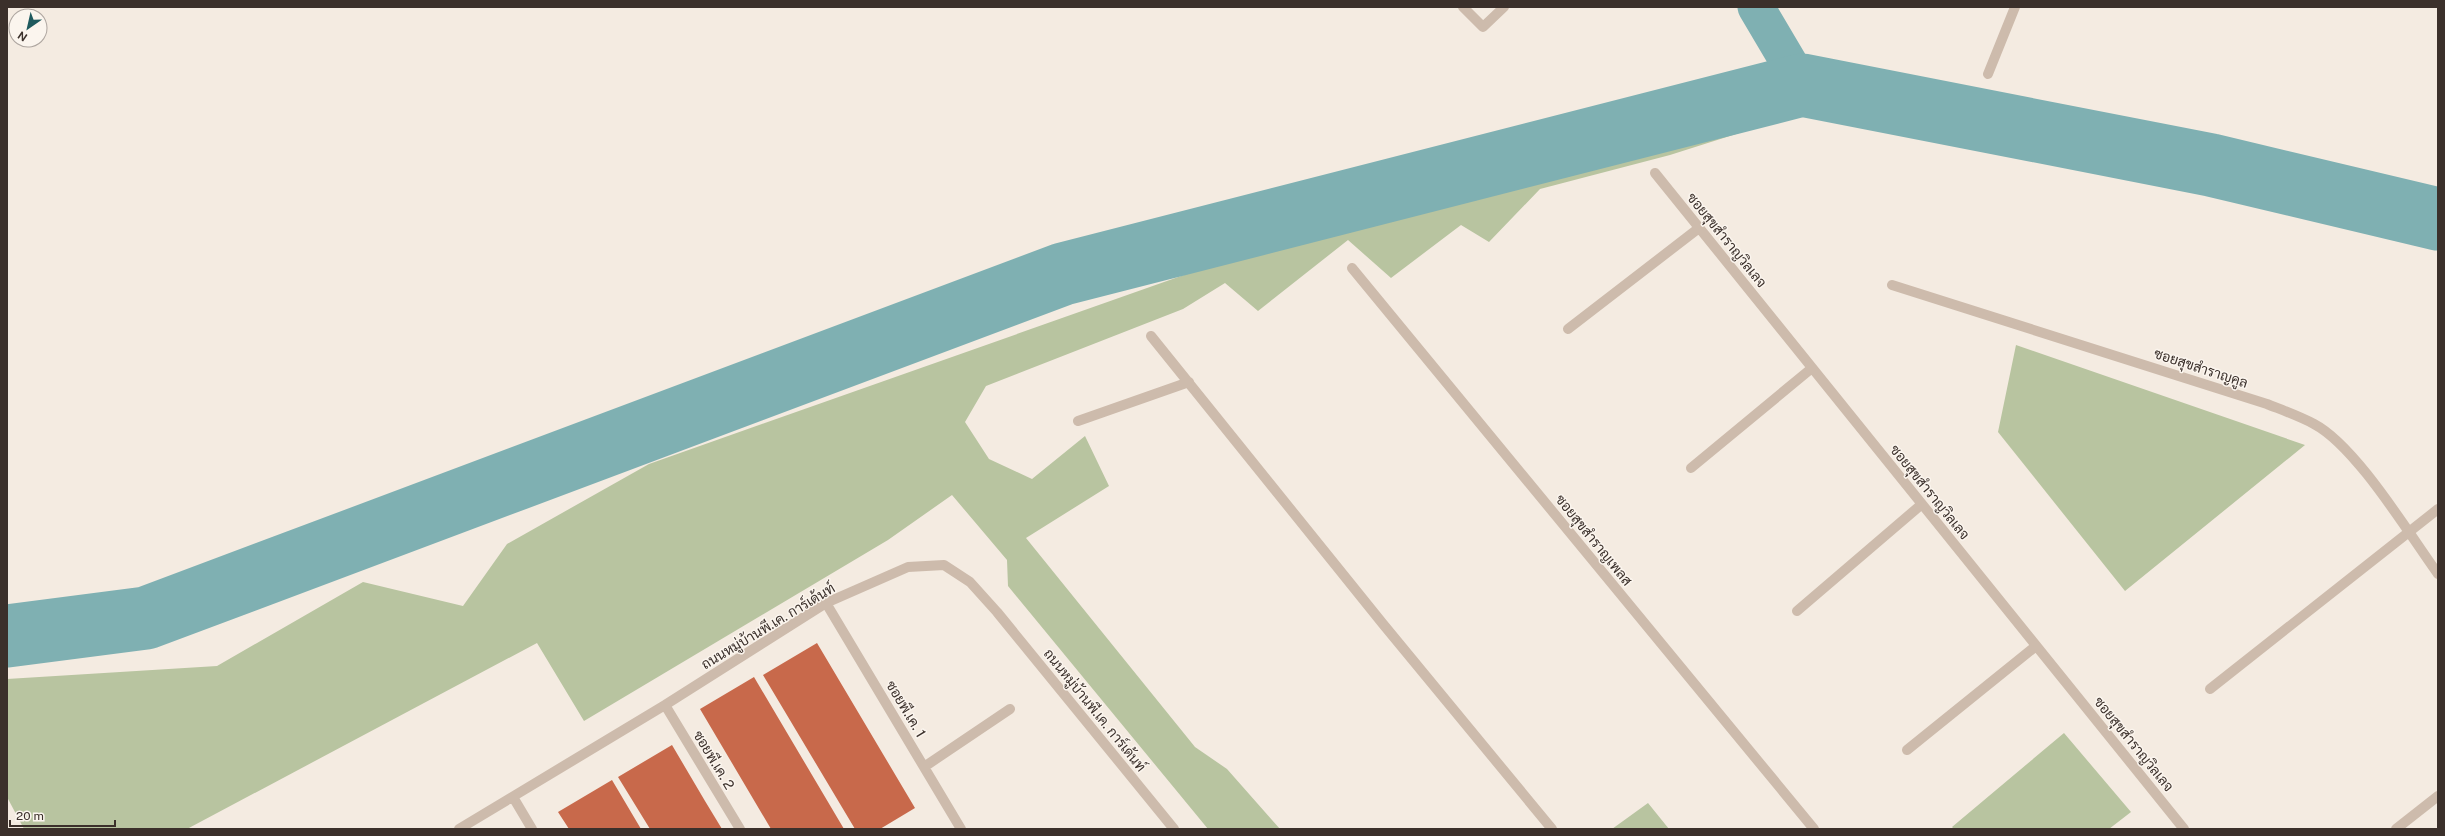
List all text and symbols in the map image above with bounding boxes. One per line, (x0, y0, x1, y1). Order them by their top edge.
north arrow (8, 8, 48, 48)
text: N (15, 29, 29, 44)
street label: ซอยสุขสำราญวิลเลจ (1682, 190, 1770, 292)
street label: ซอยสุขสำราญคูล (2151, 345, 2250, 393)
street label: ซอยสุขสำราญวิลเลจ (1885, 442, 1973, 544)
street label: ซอยสุขสำราญเพลส (1551, 491, 1635, 590)
street label: ถนนหมู่บ้านพี.เค. การ์เด้นท์ (698, 579, 839, 674)
street label: ถนนหมู่บ้านพี.เค. การ์เด้นท์ (1039, 645, 1150, 776)
street label: ซอยพี.เค. 1 (883, 677, 930, 740)
street label: ซอยสุขสำราญวิลเลจ (2089, 694, 2177, 796)
street label: ซอยพี.เค. 2 (690, 727, 739, 792)
scale bar (10, 802, 115, 828)
text: 20 m (16, 809, 44, 823)

